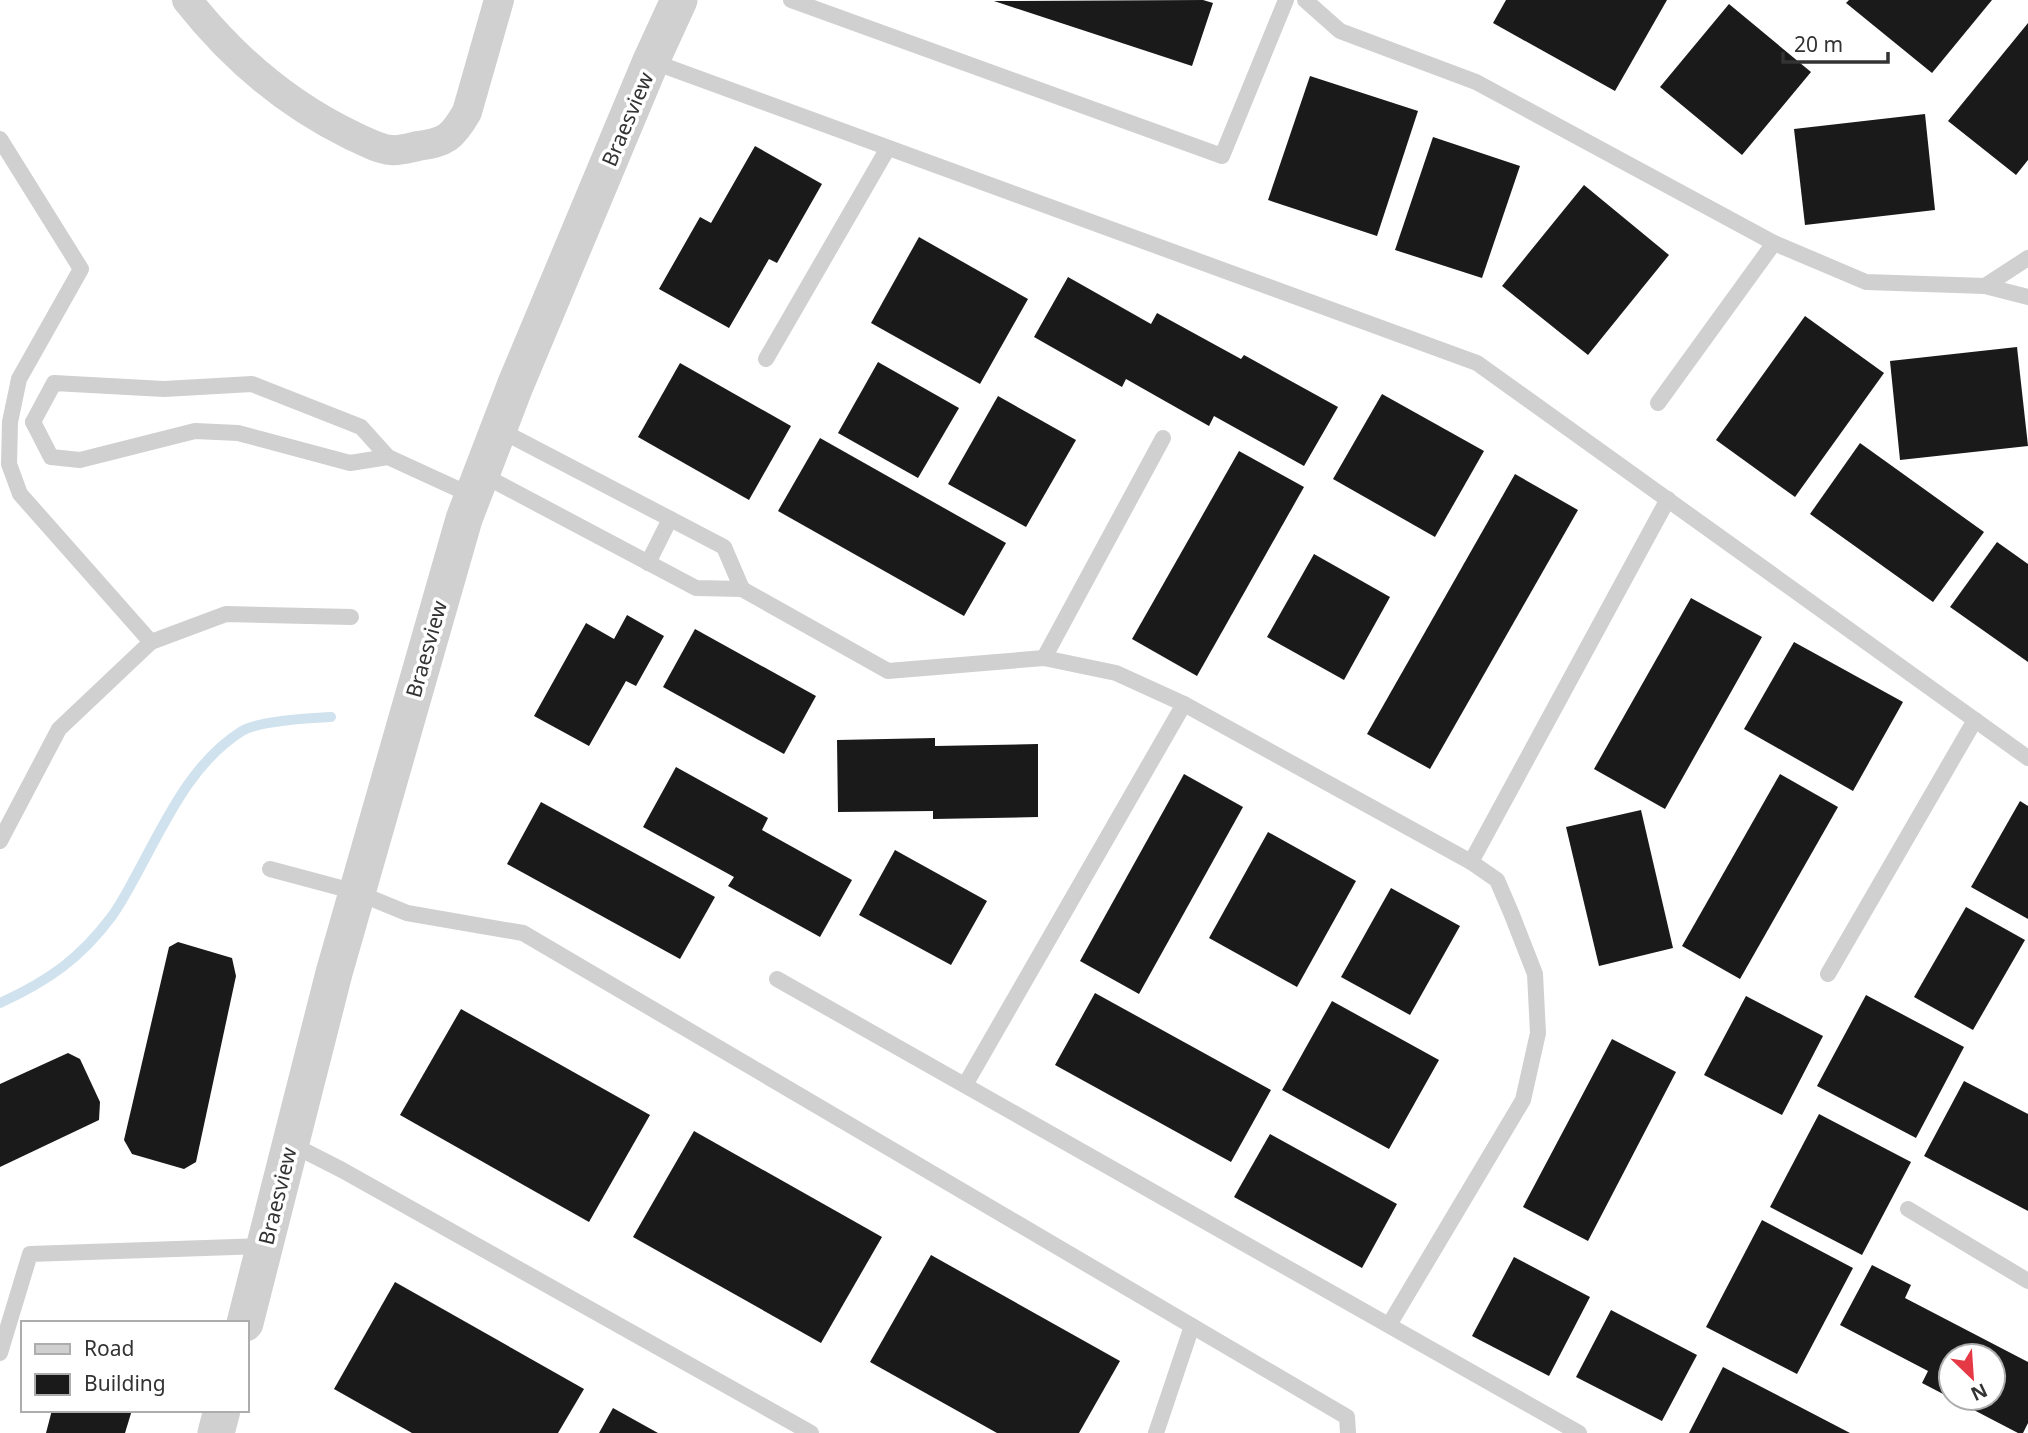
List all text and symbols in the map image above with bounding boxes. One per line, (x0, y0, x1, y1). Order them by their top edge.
scale bar (1783, 21, 1888, 65)
text: 20 m (1794, 30, 1843, 58)
street label: Braesview (595, 67, 660, 170)
street label: Braesview (399, 597, 453, 701)
street label: Braesview (251, 1144, 303, 1248)
legend (21, 1321, 248, 1412)
text: Road (84, 1334, 134, 1362)
north arrow (1937, 1342, 2007, 1412)
text: Building (84, 1369, 166, 1397)
text: N (1967, 1377, 1992, 1407)

